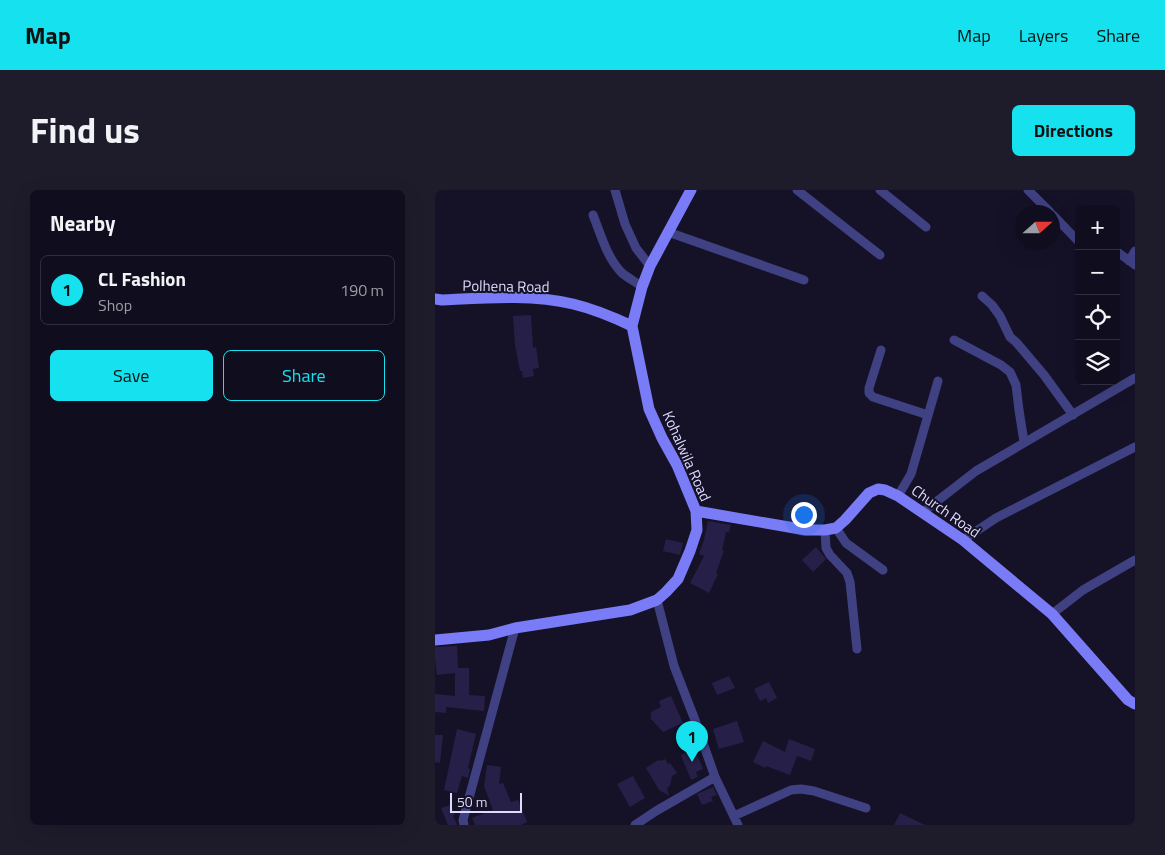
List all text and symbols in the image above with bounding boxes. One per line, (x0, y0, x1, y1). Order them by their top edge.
text: Map (25, 17, 71, 53)
text: Map (957, 22, 991, 49)
text: Layers (1019, 22, 1068, 49)
text: Share (1096, 22, 1140, 49)
text: Find us (30, 103, 140, 157)
button: Directions (1012, 105, 1135, 156)
north arrow (1015, 205, 1060, 250)
map controls (1075, 205, 1120, 385)
button: + (1075, 205, 1120, 250)
text: Nearby (50, 207, 115, 239)
button: − (1075, 250, 1120, 295)
text: CL Fashion (98, 264, 186, 293)
street label: Polhena Road (462, 274, 550, 298)
text: 1 (63, 278, 71, 302)
text: 190 m (340, 278, 384, 302)
text: Shop (98, 293, 132, 317)
button: locate (1075, 295, 1120, 340)
button: layers (1075, 340, 1120, 385)
button: Save (50, 350, 213, 401)
button: Share (223, 350, 385, 401)
street label: Kohalwila Road (657, 407, 717, 505)
street label: Church Road (907, 479, 985, 543)
your location (791, 502, 817, 528)
pin: 1 (676, 721, 708, 762)
scale bar (450, 790, 523, 813)
text: 50 m (457, 791, 487, 812)

